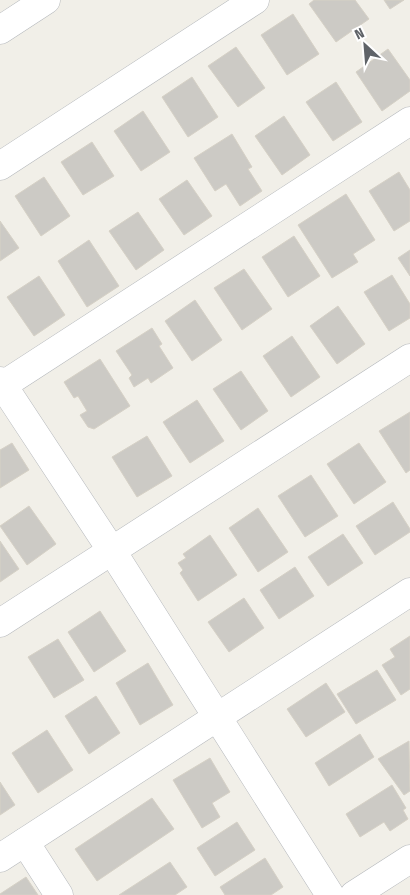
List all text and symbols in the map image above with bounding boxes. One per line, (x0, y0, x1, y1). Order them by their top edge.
north arrow (340, 20, 390, 70)
text: N (352, 24, 367, 43)

